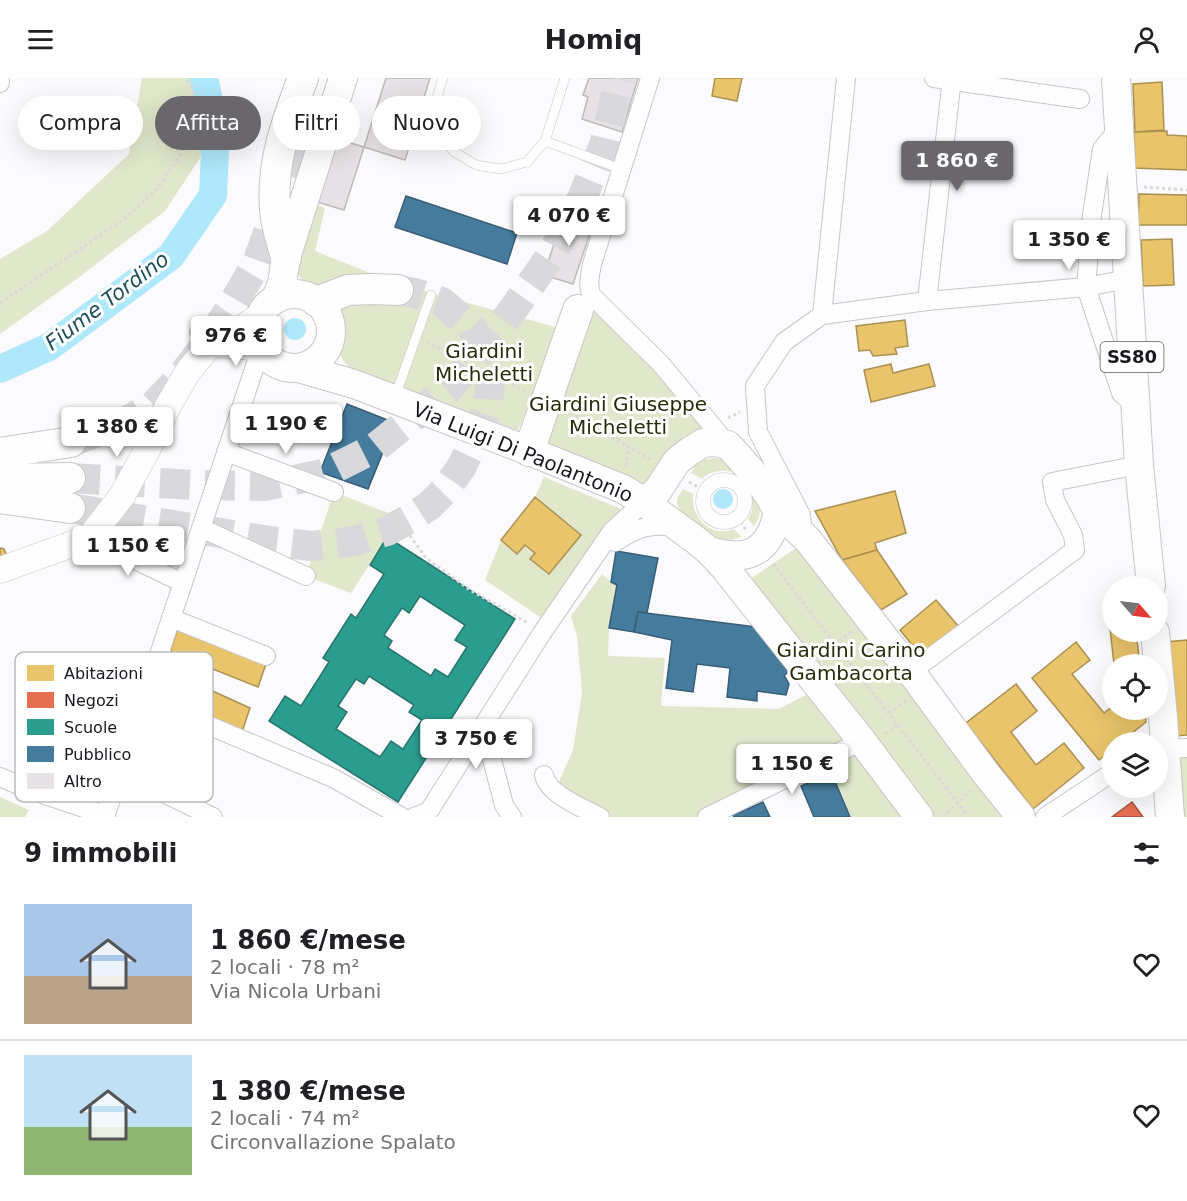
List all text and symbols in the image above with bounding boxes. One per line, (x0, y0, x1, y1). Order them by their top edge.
icon: menu (24, 23, 57, 56)
icon: person (1130, 23, 1163, 56)
text: Homiq (545, 24, 642, 55)
chip: Compra (18, 96, 143, 150)
chip: Affitta (155, 96, 261, 150)
chip: Filtri (273, 96, 360, 150)
chip: Nuovo (372, 96, 481, 150)
pin: 1 860 € (902, 141, 1012, 192)
text: 1 860 € (915, 148, 999, 172)
pin: 4 070 € (514, 196, 624, 247)
text: 4 070 € (527, 203, 611, 227)
pin: 1 350 € (1014, 220, 1124, 271)
text: 1 350 € (1027, 227, 1111, 251)
water label: Fiume Tordino (41, 247, 173, 355)
pin: 976 € (194, 316, 278, 367)
text: 976 € (205, 323, 267, 347)
park label: Giardini Micheletti (435, 339, 533, 386)
road number: SS80 (1100, 342, 1164, 372)
park label: Giardini Giuseppe Micheletti (529, 392, 707, 439)
street label: Via Luigi Di Paolantonio (410, 397, 636, 507)
pin: 1 190 € (231, 404, 341, 455)
pin: 1 380 € (62, 407, 172, 458)
text: 1 190 € (244, 411, 328, 435)
text: 1 380 € (75, 414, 159, 438)
pin: 1 150 € (73, 526, 183, 577)
text: 1 150 € (86, 533, 170, 557)
north arrow (1102, 576, 1168, 642)
map controls (1102, 576, 1168, 798)
park label: Giardini Carino Gambacorta (777, 638, 925, 685)
legend (15, 652, 213, 802)
button: locate (1102, 654, 1168, 720)
text: Abitazioni (64, 664, 143, 683)
text: Negozi (64, 691, 119, 710)
text: Scuole (64, 718, 117, 737)
pin: 3 750 € (421, 719, 531, 770)
text: 3 750 € (434, 726, 518, 750)
button: layers (1102, 732, 1168, 798)
pin: 1 150 € (737, 744, 847, 795)
text: Pubblico (64, 745, 131, 764)
text: 1 150 € (750, 751, 834, 775)
text: Altro (64, 772, 102, 791)
icon: filters (1130, 837, 1163, 870)
text: 9 immobili (24, 838, 177, 868)
text: 1 860 €/mese (210, 925, 406, 955)
icon: home (72, 928, 144, 1000)
icon: heart (1130, 948, 1163, 981)
text: 2 locali · 78 m² (210, 955, 360, 979)
text: Via Nicola Urbani (210, 979, 381, 1003)
text: 1 380 €/mese (210, 1076, 406, 1106)
icon: home (72, 1079, 144, 1151)
icon: heart (1130, 1099, 1163, 1132)
text: 2 locali · 74 m² (210, 1106, 360, 1130)
text: Circonvallazione Spalato (210, 1130, 456, 1154)

